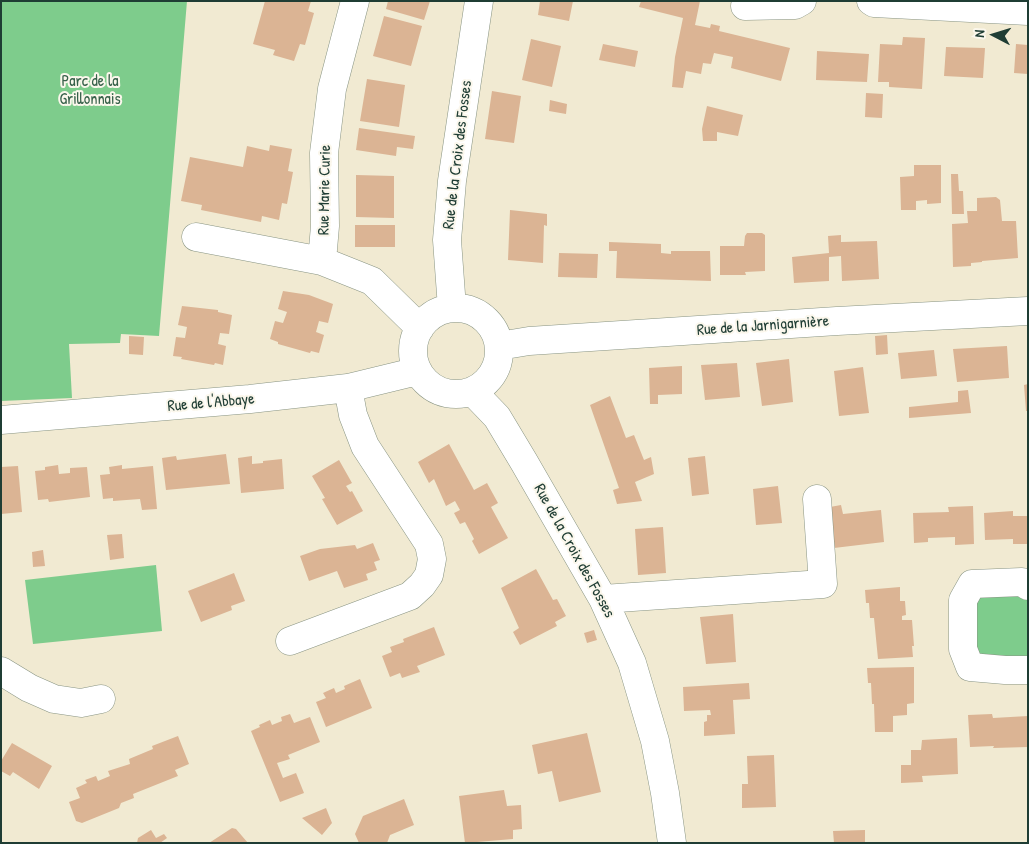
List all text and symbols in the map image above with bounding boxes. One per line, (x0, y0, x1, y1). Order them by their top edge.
north arrow (969, 10, 1019, 60)
text: N (969, 29, 988, 38)
park label: Parc de la Grillonnais (59, 72, 121, 110)
street label: Rue de la Croix des Fosses (439, 80, 477, 230)
street label: Rue Marie Curie (315, 145, 335, 235)
street label: Rue de la Jarnigarnière (696, 312, 830, 340)
street label: Rue de l'Abbaye (167, 390, 255, 416)
street label: Rue de la Croix des Fosses (529, 481, 619, 621)

